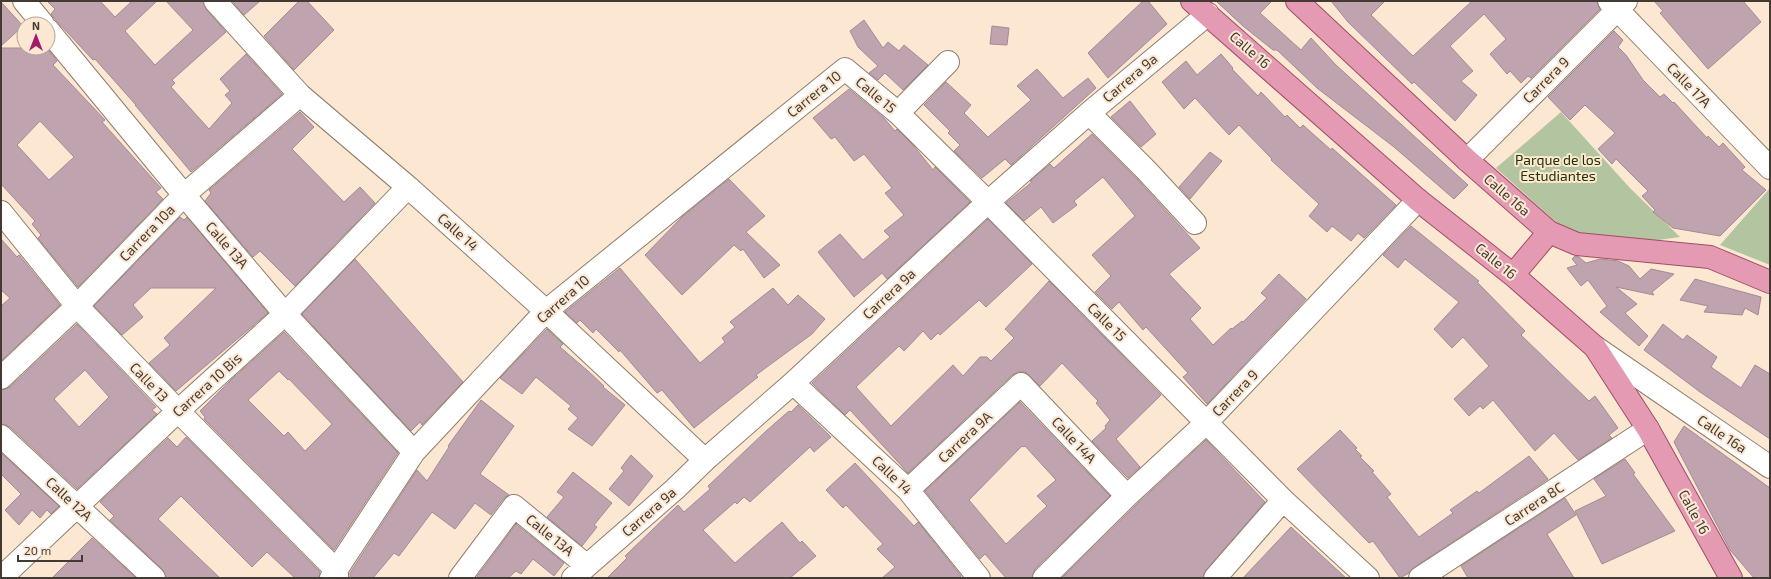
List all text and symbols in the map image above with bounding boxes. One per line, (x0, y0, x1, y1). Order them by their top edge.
north arrow (16, 16, 56, 56)
text: N (32, 19, 40, 32)
street label: Calle 16 (1227, 27, 1274, 72)
street label: Carrera 9a (1099, 50, 1161, 105)
street label: Carrera 9 (1519, 53, 1572, 106)
street label: Calle 17A (1664, 59, 1715, 111)
street label: Carrera 10 (783, 67, 844, 121)
street label: Calle 15 (853, 73, 900, 116)
park label: Parque de los Estudiantes (1515, 151, 1601, 184)
street label: Calle 16a (1481, 170, 1534, 219)
street label: Carrera 10a (115, 201, 178, 265)
street label: Calle 14 (435, 209, 482, 254)
street label: Calle 13A (202, 218, 253, 272)
street label: Calle 16 (1472, 239, 1520, 282)
street label: Carrera 9a (859, 265, 919, 322)
street label: Carrera 10 (533, 271, 593, 326)
street label: Calle 15 (1084, 299, 1130, 345)
street label: Carrera 10 Bis (169, 349, 245, 420)
street label: Calle 13 (127, 358, 172, 405)
street label: Carrera 9 (1208, 366, 1261, 420)
street label: Carrera 9A (934, 407, 995, 466)
street label: Calle 16a (1694, 411, 1750, 456)
street label: Calle 14A (1049, 413, 1100, 467)
street label: Calle 14 (869, 452, 916, 498)
street label: Calle 12A (43, 473, 96, 524)
street label: Carrera 8C (1501, 478, 1567, 529)
street label: Carrera 9a (618, 483, 679, 540)
street label: Calle 16 (1675, 487, 1714, 537)
street label: Calle 13A (523, 510, 578, 559)
scale bar (18, 537, 82, 563)
text: 20 m (24, 543, 51, 557)

